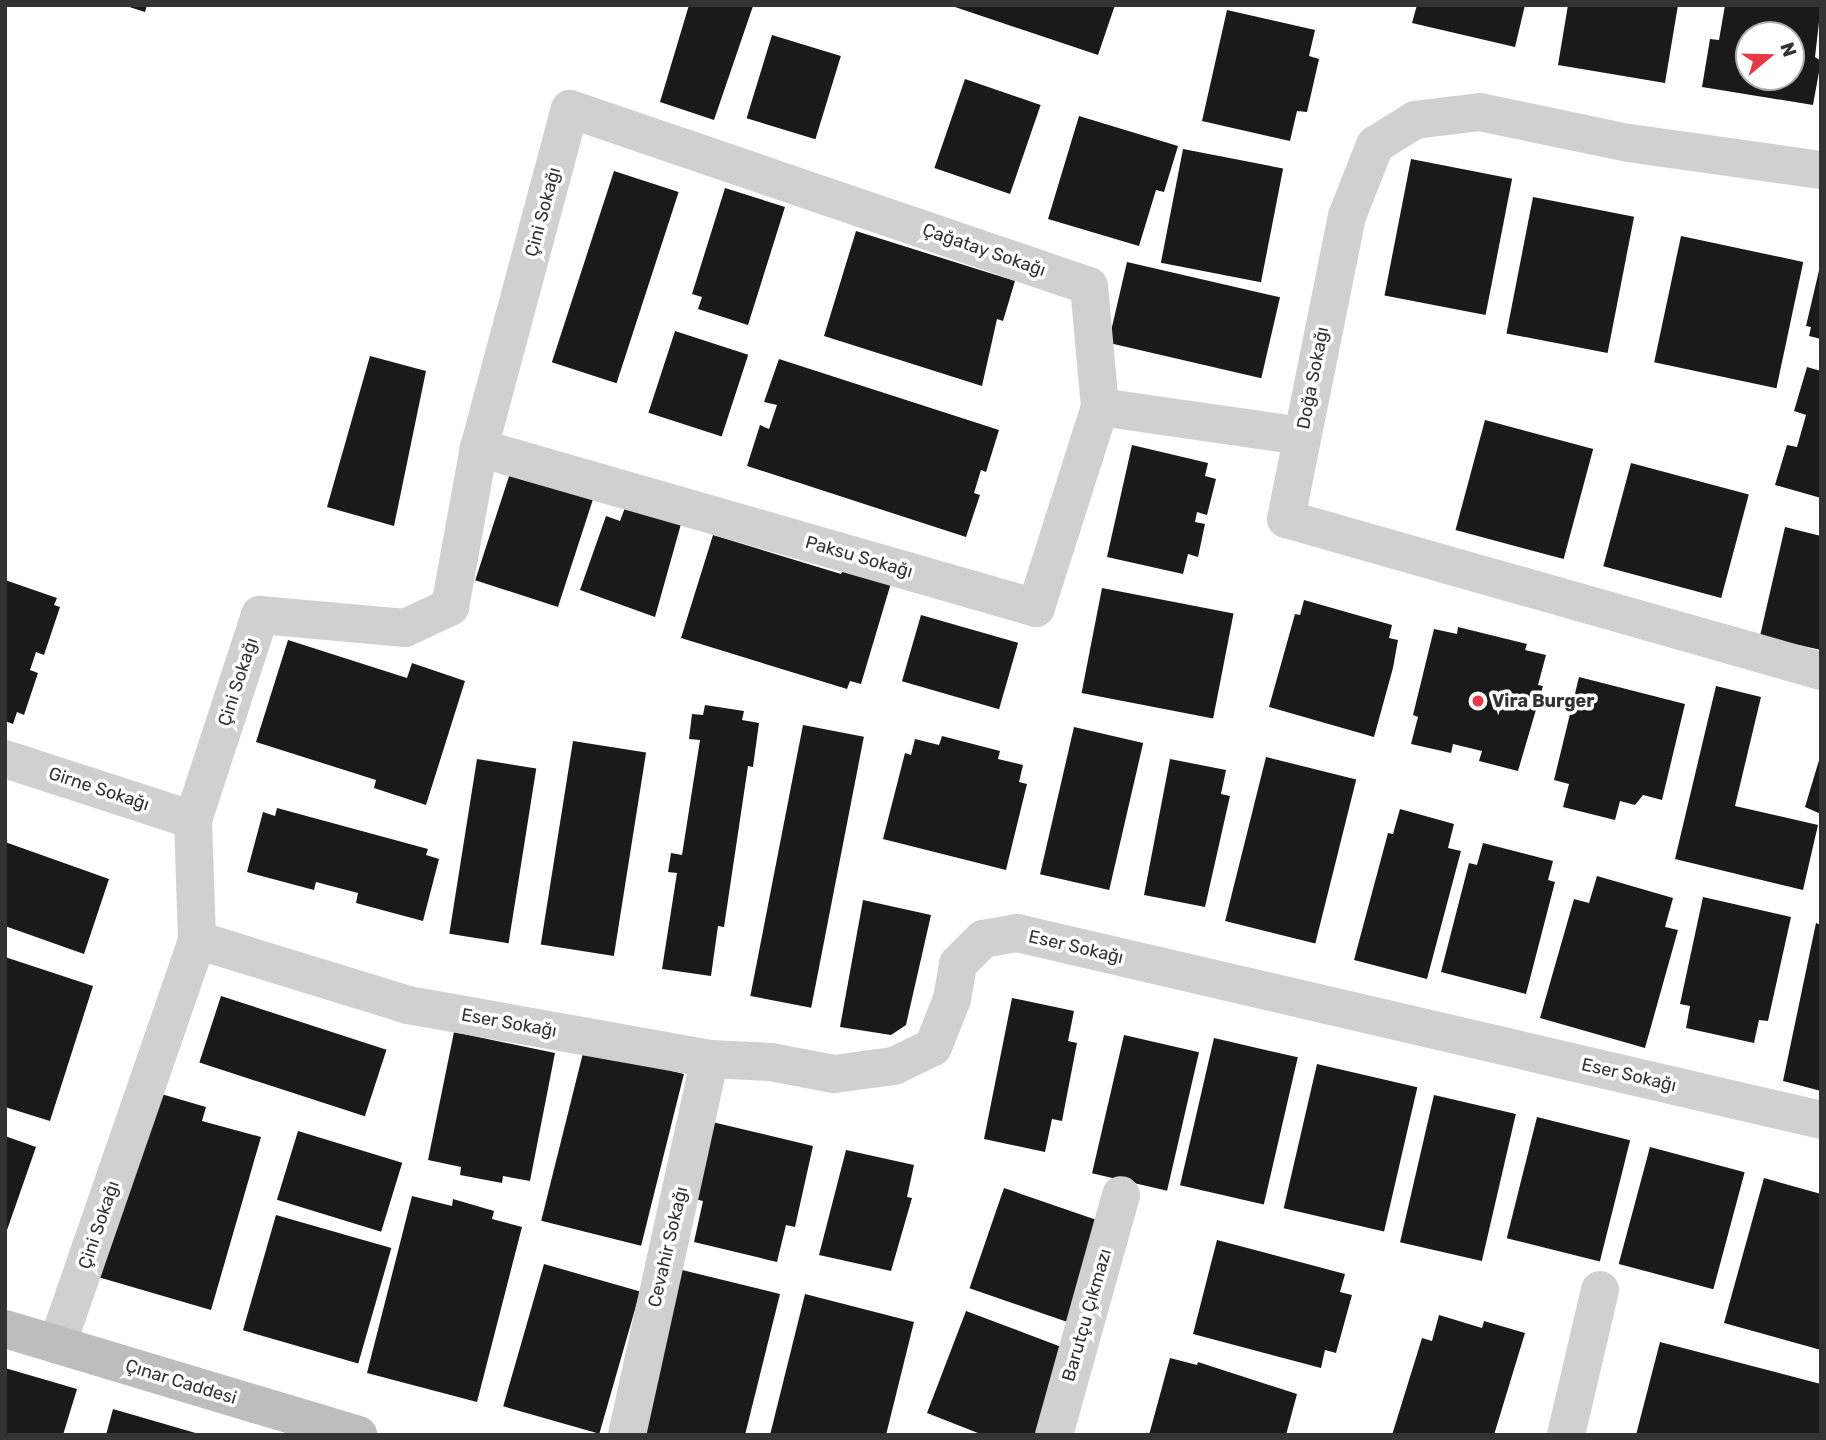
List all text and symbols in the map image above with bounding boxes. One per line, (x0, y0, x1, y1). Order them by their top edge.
north arrow (1735, 21, 1805, 91)
text: N (1775, 39, 1802, 60)
street label: Çini Sokağı (521, 165, 565, 259)
street label: Çağatay Sokağı (919, 219, 1049, 281)
street label: Doğa Sokağı (1293, 325, 1333, 431)
street label: Paksu Sokağı (803, 531, 915, 583)
street label: Çini Sokağı (214, 635, 262, 729)
place label: Vira Burger (1492, 690, 1594, 712)
marker: Vira Burger (1470, 693, 1486, 709)
street label: Girne Sokağı (46, 763, 152, 815)
street label: Eser Sokağı (1026, 926, 1126, 968)
street label: Eser Sokağı (459, 1004, 559, 1042)
street label: Eser Sokağı (1579, 1054, 1679, 1096)
street label: Çini Sokağı (74, 1178, 124, 1272)
street label: Cevahir Sokağı (644, 1184, 692, 1310)
street label: Barutçu Çıkmazı (1058, 1246, 1116, 1384)
street label: Çınar Caddesi (123, 1355, 239, 1409)

